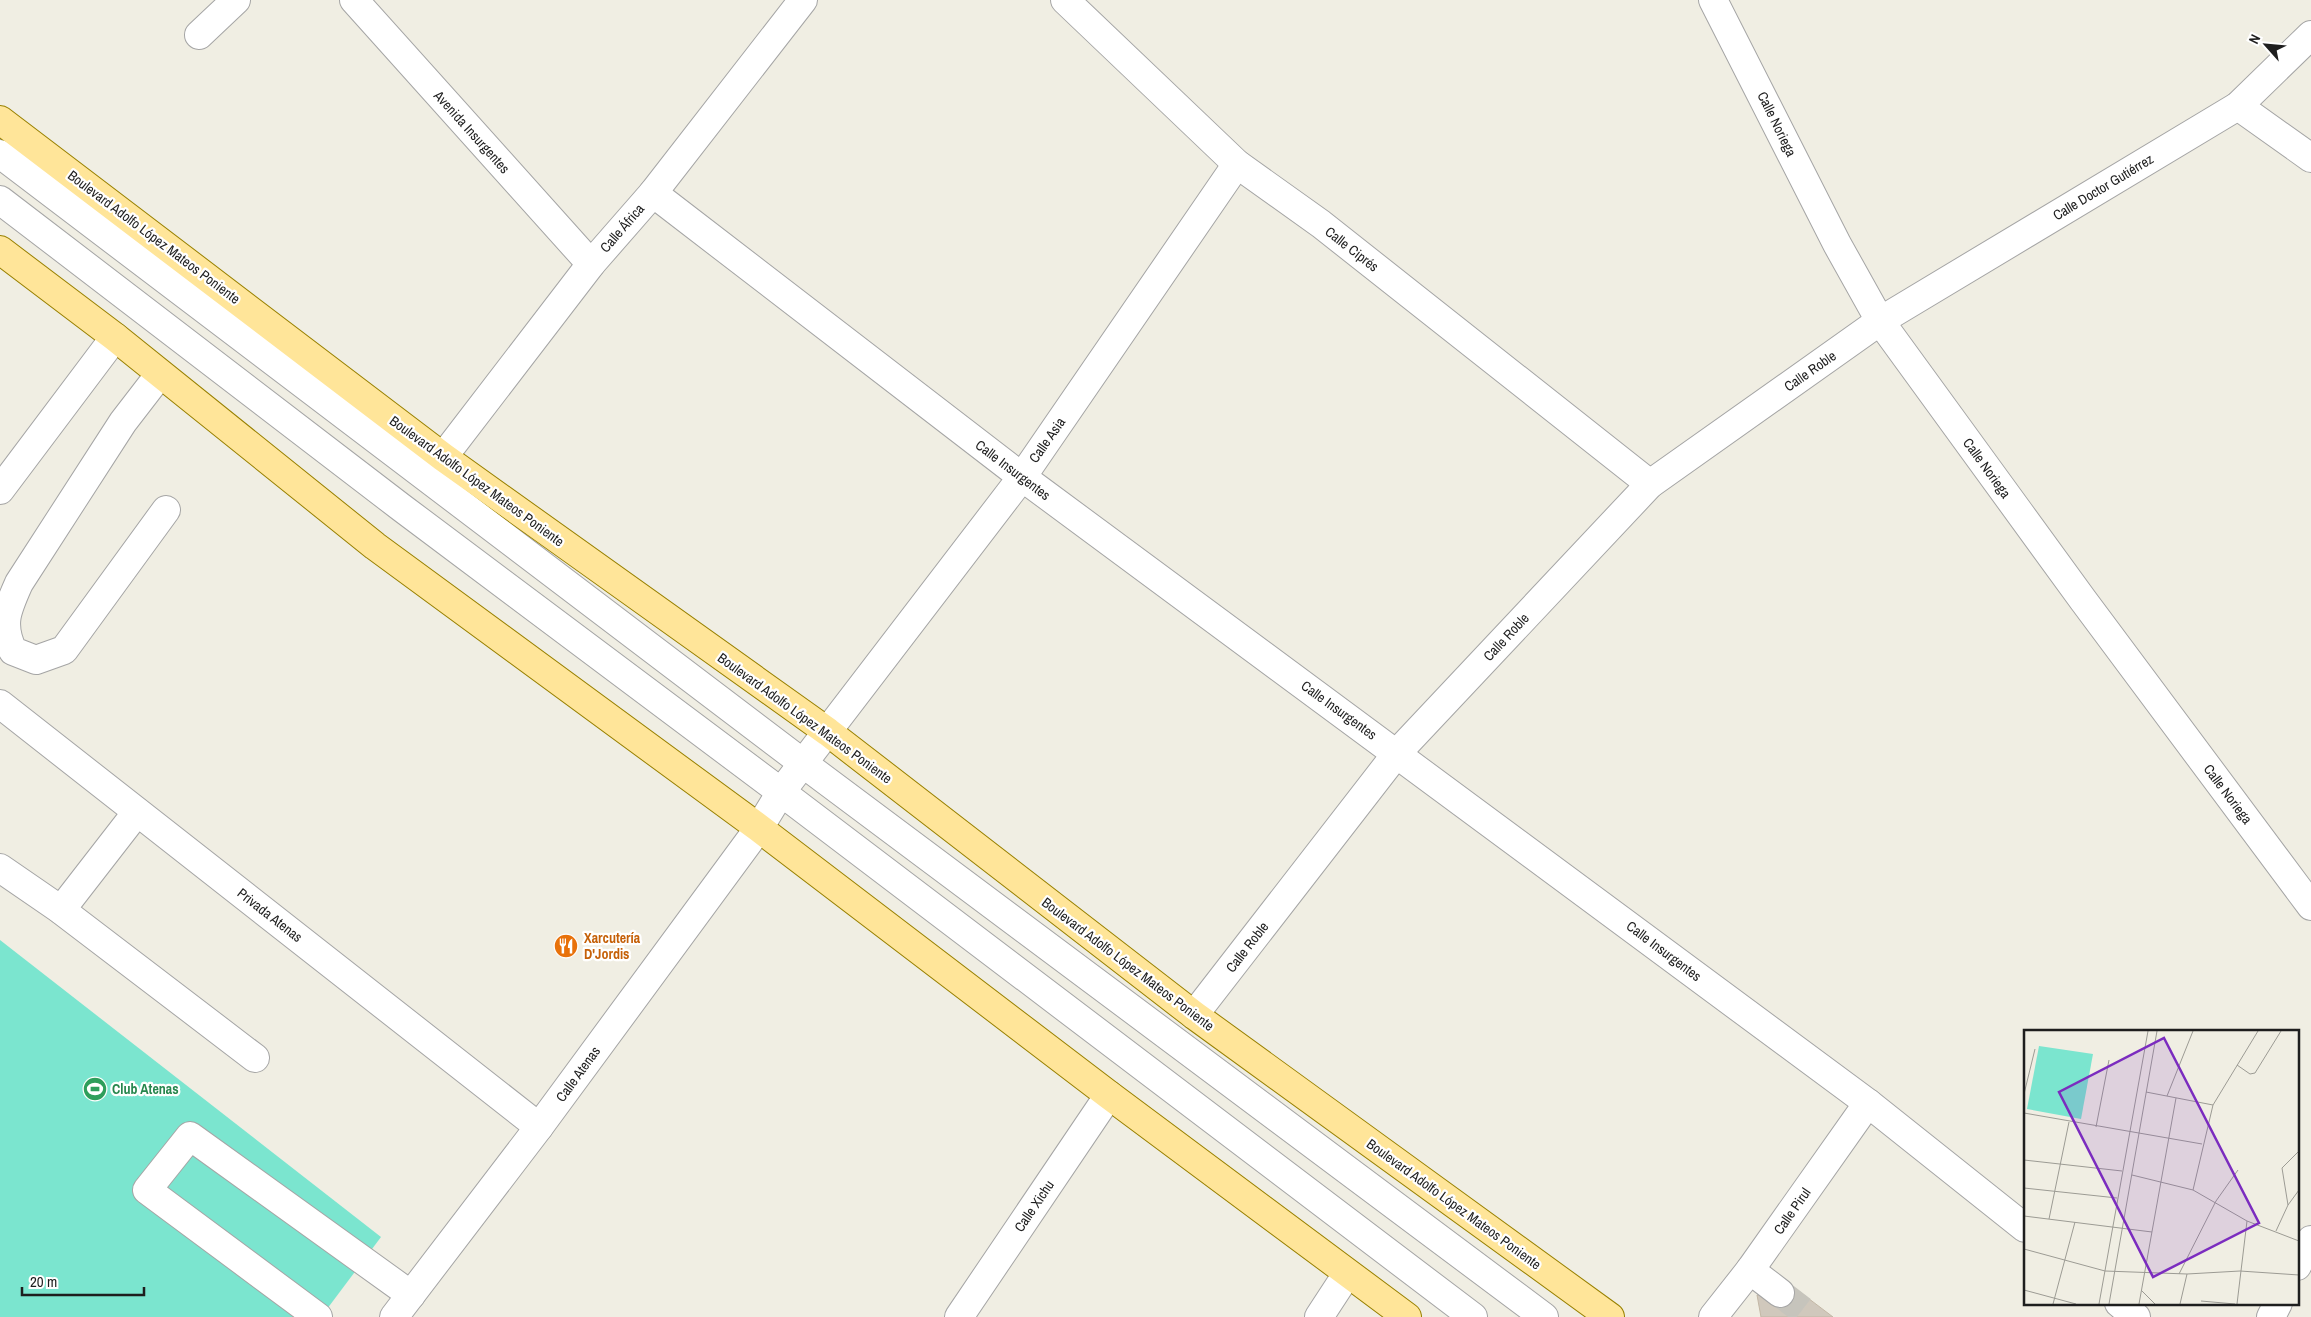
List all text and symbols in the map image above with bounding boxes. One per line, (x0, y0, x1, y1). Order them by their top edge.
north arrow (2241, 20, 2291, 70)
text: N (2245, 31, 2264, 47)
street label: Avenida Insurgentes (429, 86, 514, 177)
street label: Calle Noriega (1754, 89, 1801, 160)
street label: Calle Doctor Gutiérrez (2049, 150, 2157, 224)
street label: Boulevard Adolfo López Mateos Poniente (64, 166, 244, 308)
street label: Calle África (596, 199, 648, 256)
street label: Calle Ciprés (1322, 222, 1383, 276)
street label: Calle Roble (1781, 347, 1839, 395)
street label: Boulevard Adolfo López Mateos Poniente (386, 412, 568, 550)
street label: Calle Asia (1025, 413, 1070, 466)
street label: Calle Noriega (1959, 434, 2015, 502)
street label: Calle Insurgentes (972, 436, 1054, 504)
street label: Calle Roble (1479, 609, 1533, 665)
street label: Boulevard Adolfo López Mateos Poniente (714, 649, 896, 787)
street label: Calle Insurgentes (1298, 676, 1381, 744)
street label: Calle Noriega (2200, 761, 2257, 828)
street label: Privada Atenas (234, 884, 306, 946)
street label: Boulevard Adolfo López Mateos Poniente (1038, 893, 1218, 1035)
street label: Calle Insurgentes (1623, 917, 1705, 985)
street label: Calle Roble (1222, 918, 1272, 976)
place label: Xarcutería D'Jordis (584, 929, 641, 963)
restaurant icon: Xarcutería D'Jordis (553, 933, 579, 959)
inset map (2024, 1030, 2298, 1304)
street label: Calle Atenas (552, 1042, 604, 1105)
sports icon: Club Atenas (82, 1076, 108, 1102)
place label: Club Atenas (112, 1080, 179, 1098)
street label: Boulevard Adolfo López Mateos Poniente (1363, 1135, 1545, 1273)
street label: Calle Xichu (1010, 1177, 1058, 1235)
street label: Calle Pirul (1769, 1184, 1815, 1238)
scale bar (22, 1264, 145, 1296)
text: 20 m (30, 1271, 57, 1292)

